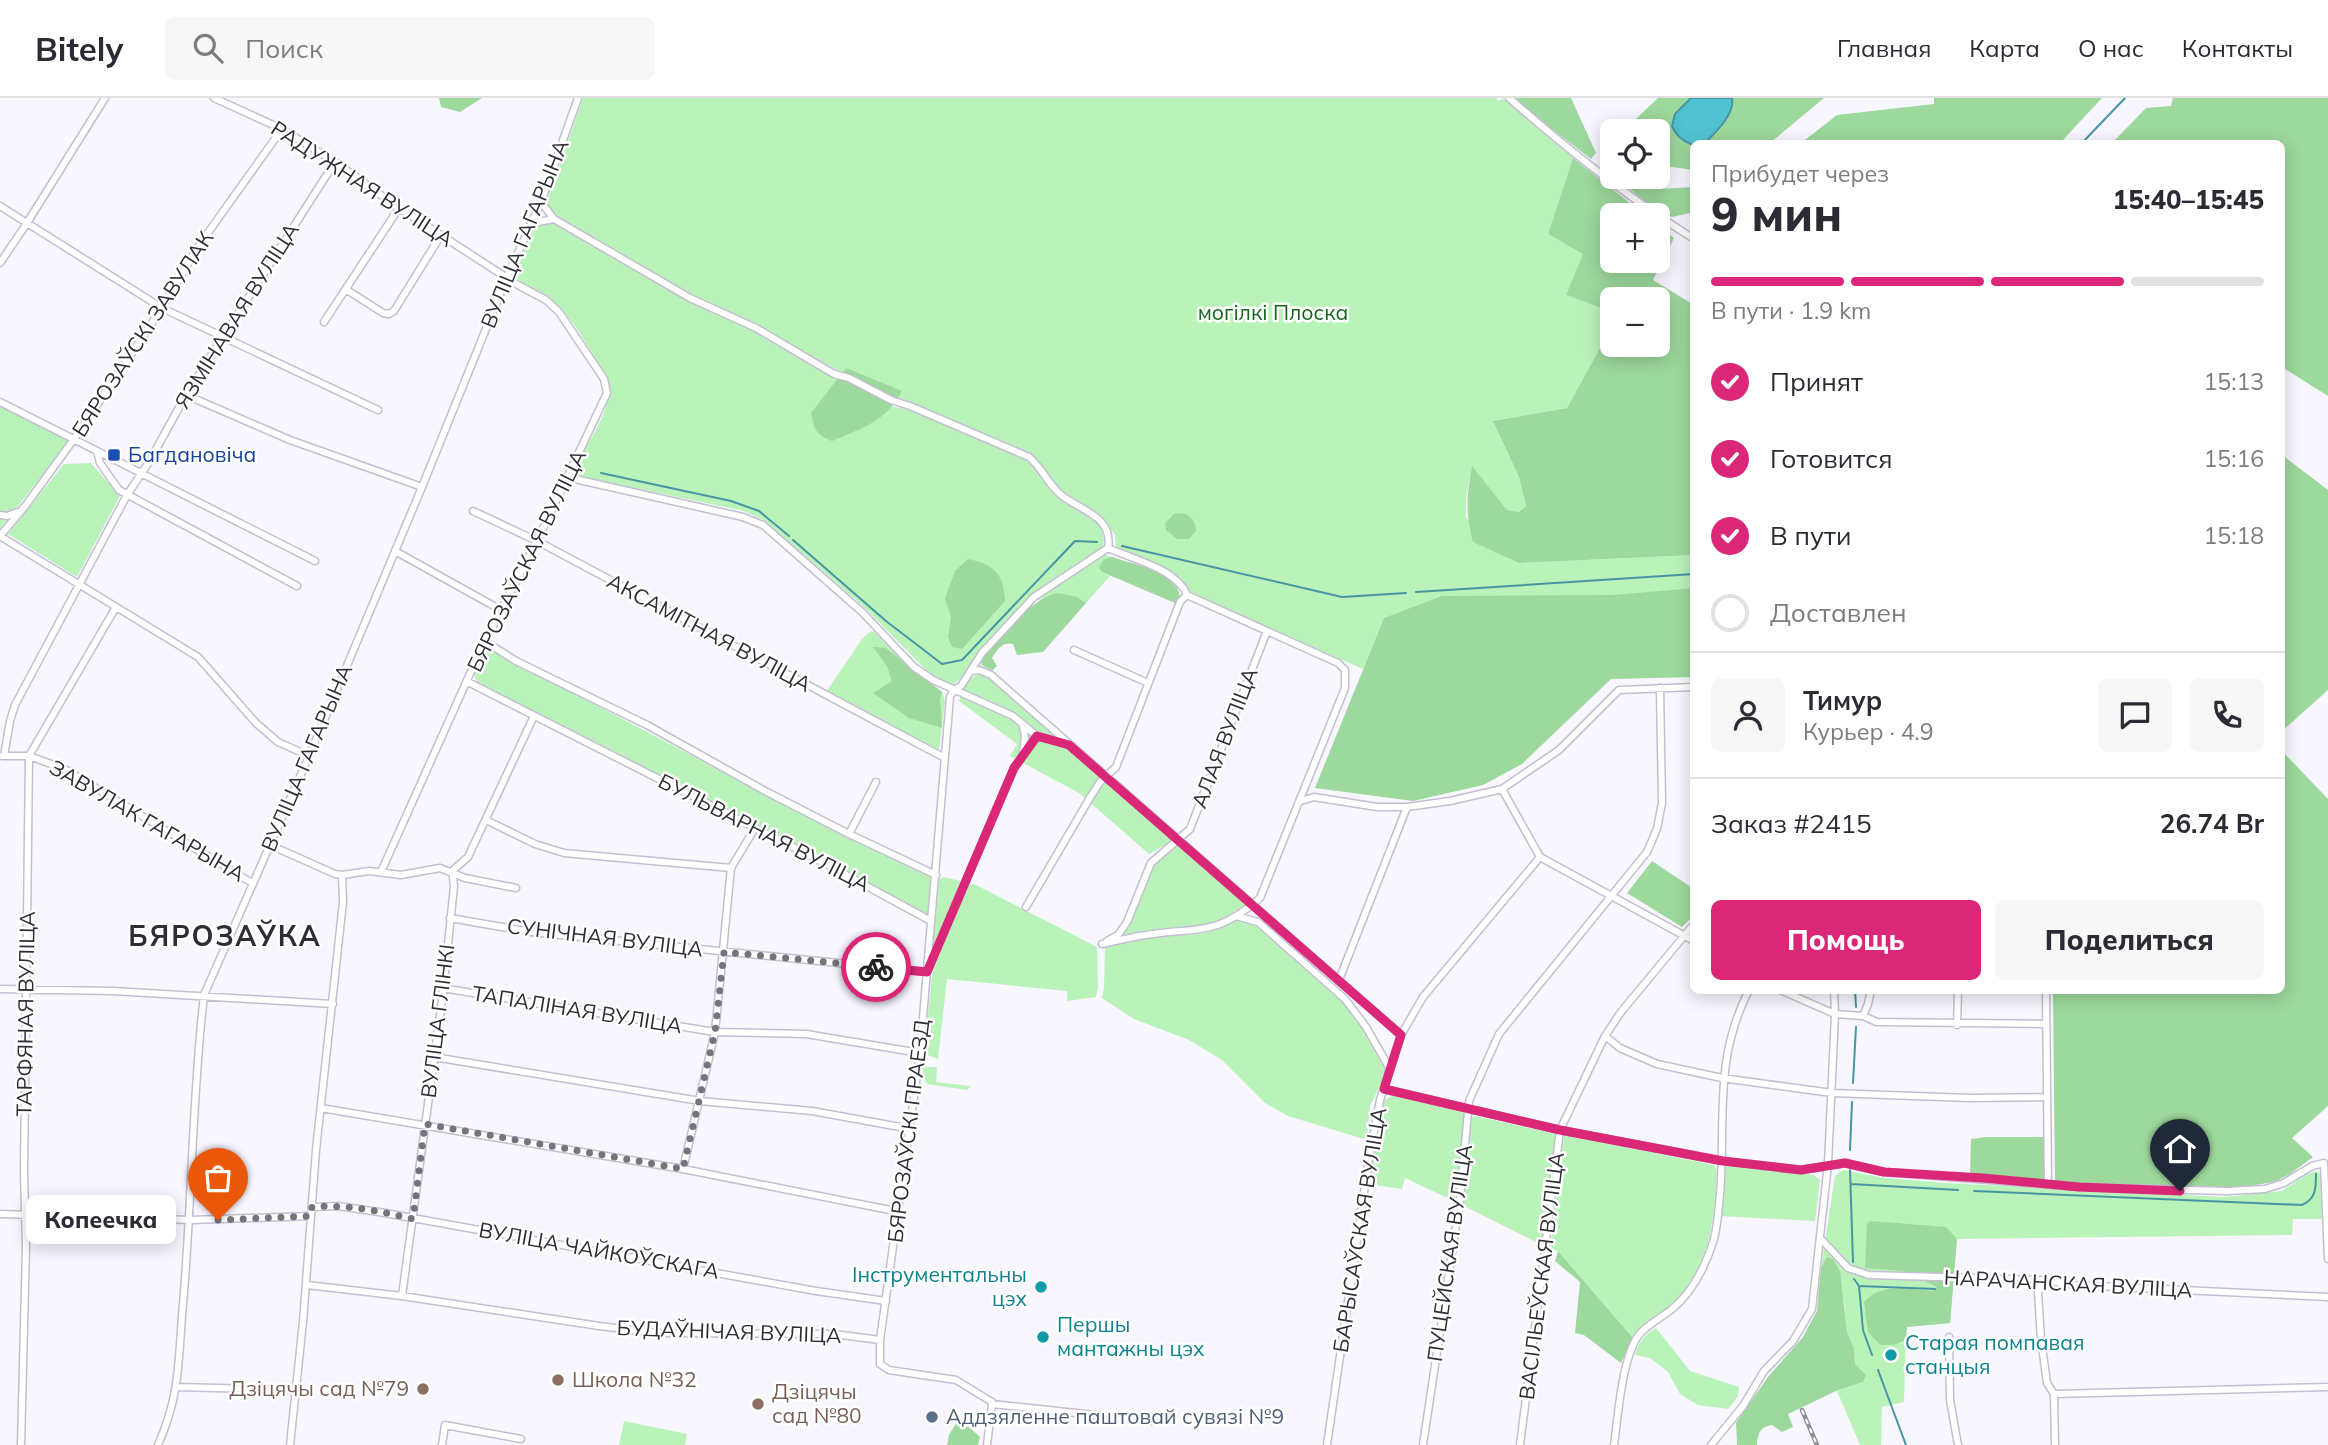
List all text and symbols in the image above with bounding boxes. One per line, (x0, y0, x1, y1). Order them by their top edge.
search box (165, 17, 655, 80)
text: Bitely (35, 28, 123, 69)
icon: search (189, 29, 227, 67)
text: Поиск (245, 32, 323, 65)
text: Главная (1837, 33, 1931, 63)
text: Карта (1969, 33, 2040, 63)
text: О нас (2078, 33, 2144, 63)
text: Контакты (2182, 33, 2293, 63)
street label: РАДУЖНАЯ ВУЛІЦА (267, 115, 459, 252)
map controls (1600, 119, 1670, 357)
button: locate (1600, 119, 1670, 189)
street label: ВУЛІЦА ГАГАРЫНА (474, 135, 574, 332)
text: Прибудет через (1711, 159, 1889, 188)
text: 15:40–15:45 (2113, 183, 2264, 216)
text: 9 мин (1711, 185, 1842, 243)
button: + (1600, 203, 1670, 273)
street label: ЯЗМІНАВАЯ ВУЛІЦА (168, 217, 304, 413)
street label: БЯРОЗАЎСКІ ЗАВУЛАК (66, 226, 219, 441)
button: − (1600, 287, 1670, 357)
text: В пути · 1.9 km (1711, 296, 1871, 325)
park label: могілкі Плоска (1198, 299, 1348, 325)
icon: check (1711, 363, 1749, 401)
text: Принят (1770, 365, 1863, 398)
text: 15:13 (2204, 367, 2264, 396)
icon: check (1711, 440, 1749, 478)
place label: Багдановіча (128, 441, 256, 467)
text: Готовится (1770, 442, 1893, 475)
text: 15:16 (2204, 444, 2264, 473)
street label: БЯРОЗАЎСКАЯ ВУЛІЦА (461, 445, 591, 676)
marker: Багдановіча (106, 447, 122, 463)
icon: check (1711, 517, 1749, 555)
text: В пути (1770, 519, 1851, 552)
text: 15:18 (2204, 521, 2264, 550)
street label: АКСАМІТНАЯ ВУЛІЦА (603, 567, 816, 697)
text: Доставлен (1770, 596, 1907, 629)
street label: ВУЛІЦА ГАГАРЫНА (255, 660, 357, 855)
street label: АЛАЯ ВУЛІЦА (1185, 663, 1263, 811)
button: person (1711, 678, 1785, 752)
button: chat (2098, 678, 2172, 752)
button: phone (2190, 678, 2264, 752)
text: Тимур (1803, 684, 1882, 717)
text: Курьер · 4.9 (1803, 717, 1934, 746)
street label: ЗАВУЛАК ГАГАРЫНА (45, 754, 250, 887)
street label: БУЛЬВАРНАЯ ВУЛІЦА (654, 767, 875, 897)
text: Заказ #2415 (1711, 807, 1872, 840)
text: 26.74 Br (2160, 807, 2264, 840)
button: Помощь (1711, 900, 1981, 980)
button: Поделиться (1995, 900, 2264, 980)
street label: ТАРФЯНАЯ ВУЛІЦА (10, 910, 40, 1117)
street label: СУНІЧНАЯ ВУЛІЦА (506, 912, 705, 962)
district label: БЯРОЗАЎКА (128, 918, 322, 953)
courier (841, 932, 911, 1002)
street label: ВУЛІЦА ГЛІНКІ (415, 943, 459, 1099)
icon: bike (857, 948, 895, 986)
street label: ТАПАЛІНАЯ ВУЛІЦА (470, 980, 684, 1039)
street label: БЯРОЗАЎСКІ ПРАЕЗД (881, 1018, 935, 1244)
street label: БАРЫСАЎСКАЯ ВУЛІЦА (1327, 1105, 1391, 1354)
pin (2150, 1119, 2210, 1191)
icon: home (2161, 1130, 2199, 1168)
street label: ПУЦЕЙСКАЯ ВУЛІЦА (1421, 1142, 1477, 1363)
pin (188, 1148, 248, 1220)
street label: ВАСІЛЬЕЎСКАЯ ВУЛІЦА (1513, 1150, 1569, 1401)
icon: bag (199, 1159, 237, 1197)
callout: Копеечка (25, 1196, 176, 1244)
text: Копеечка (44, 1205, 158, 1234)
street label: ВУЛІЦА ЧАЙКОЎСКАГА (477, 1216, 722, 1284)
place label: Інструментальны цэх (852, 1261, 1028, 1311)
street label: НАРАЧАНСКАЯ ВУЛІЦА (1943, 1264, 2194, 1303)
marker: Інструментальны цэх (1033, 1279, 1049, 1295)
place label: Першы мантажны цэх (1057, 1311, 1205, 1361)
street label: БУДАЎНІЧАЯ ВУЛІЦА (616, 1314, 842, 1348)
marker: Першы мантажны цэх (1035, 1329, 1051, 1345)
place label: Старая помпавая станцыя (1905, 1329, 2085, 1379)
marker: Старая помпавая станцыя (1883, 1347, 1899, 1363)
place label: Школа №32 (572, 1366, 697, 1392)
marker: Школа №32 (550, 1372, 566, 1388)
place label: Дзіцячы сад №79 (229, 1375, 409, 1401)
place label: Дзіцячы сад №80 (772, 1378, 862, 1428)
marker: Дзіцячы сад №79 (415, 1381, 431, 1397)
marker: Дзіцячы сад №80 (750, 1396, 766, 1412)
place label: Аддзяленне паштовай сувязі №9 (946, 1403, 1284, 1429)
marker: Аддзяленне паштовай сувязі №9 (924, 1409, 940, 1425)

